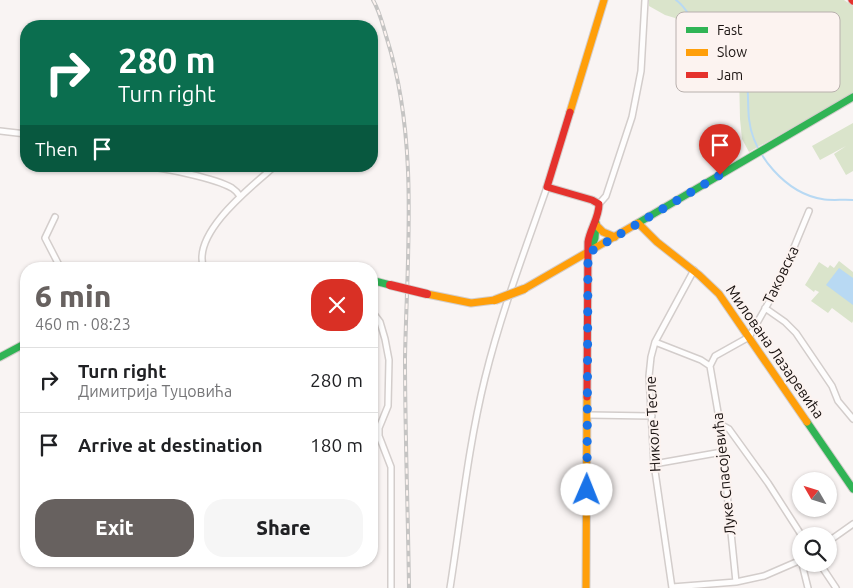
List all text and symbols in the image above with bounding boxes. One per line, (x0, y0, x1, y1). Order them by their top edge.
legend (676, 12, 840, 92)
text: Fast (717, 22, 743, 38)
icon: right (35, 40, 100, 105)
text: 280 m (118, 40, 216, 80)
text: Slow (717, 44, 747, 60)
text: Jam (717, 67, 743, 83)
text: Turn right (118, 81, 216, 106)
pin (699, 124, 741, 175)
icon: arrive (706, 131, 734, 159)
icon: arrive (88, 135, 116, 163)
text: Then (35, 138, 78, 160)
street label: Таковска (759, 243, 802, 307)
text: 6 min (35, 279, 111, 313)
button: close (311, 279, 363, 331)
street label: Милована Лазаревића (723, 282, 828, 422)
text: 460 m · 08:23 (35, 315, 131, 333)
text: Turn right (78, 360, 166, 382)
icon: right (35, 366, 63, 394)
text: 280 m (310, 369, 363, 391)
street label: Николе Тесле (641, 376, 664, 473)
text: Димитрија Туцовића (78, 382, 232, 400)
street label: Луке Спасојевића (709, 412, 738, 536)
icon: arrive (35, 431, 63, 459)
text: Arrive at destination (78, 434, 263, 456)
text: 180 m (310, 434, 363, 456)
position arrow (560, 463, 612, 515)
north arrow (792, 472, 838, 518)
map controls (792, 472, 837, 572)
button: Exit (35, 499, 194, 557)
button: Share (204, 499, 363, 557)
button: search (792, 527, 837, 572)

